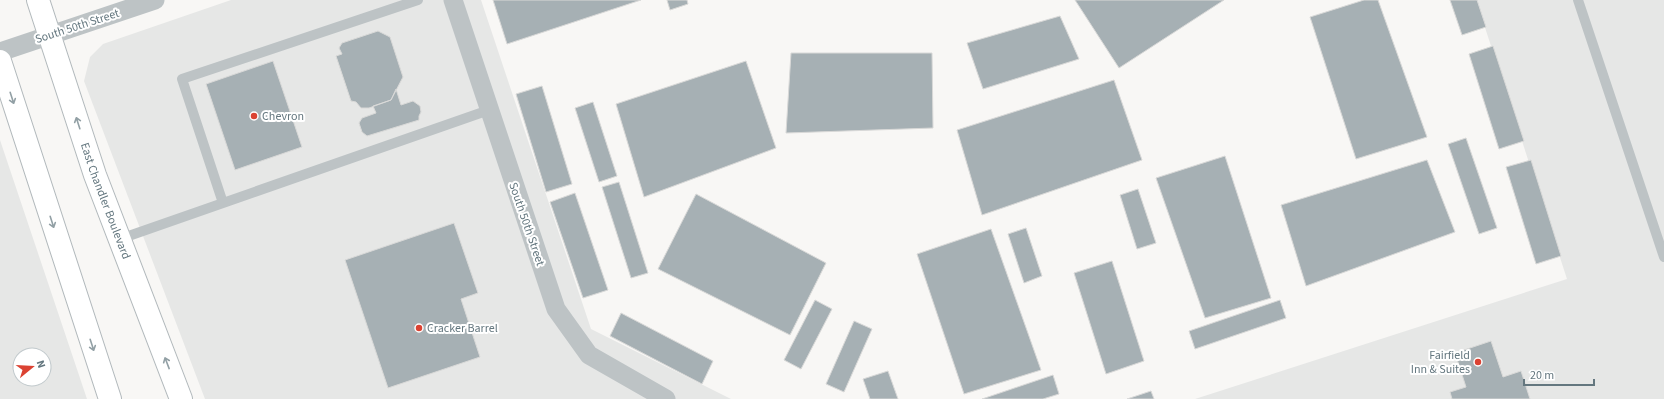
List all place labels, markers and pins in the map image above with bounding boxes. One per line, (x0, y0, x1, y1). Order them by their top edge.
place label: Chevron (262, 108, 304, 125)
marker: Chevron (249, 111, 259, 121)
place label: Cracker Barrel (427, 320, 498, 337)
marker: Cracker Barrel (414, 323, 424, 333)
place label: Fairfield Inn & Suites (1411, 347, 1470, 378)
marker: Fairfield Inn & Suites (1473, 357, 1483, 367)

